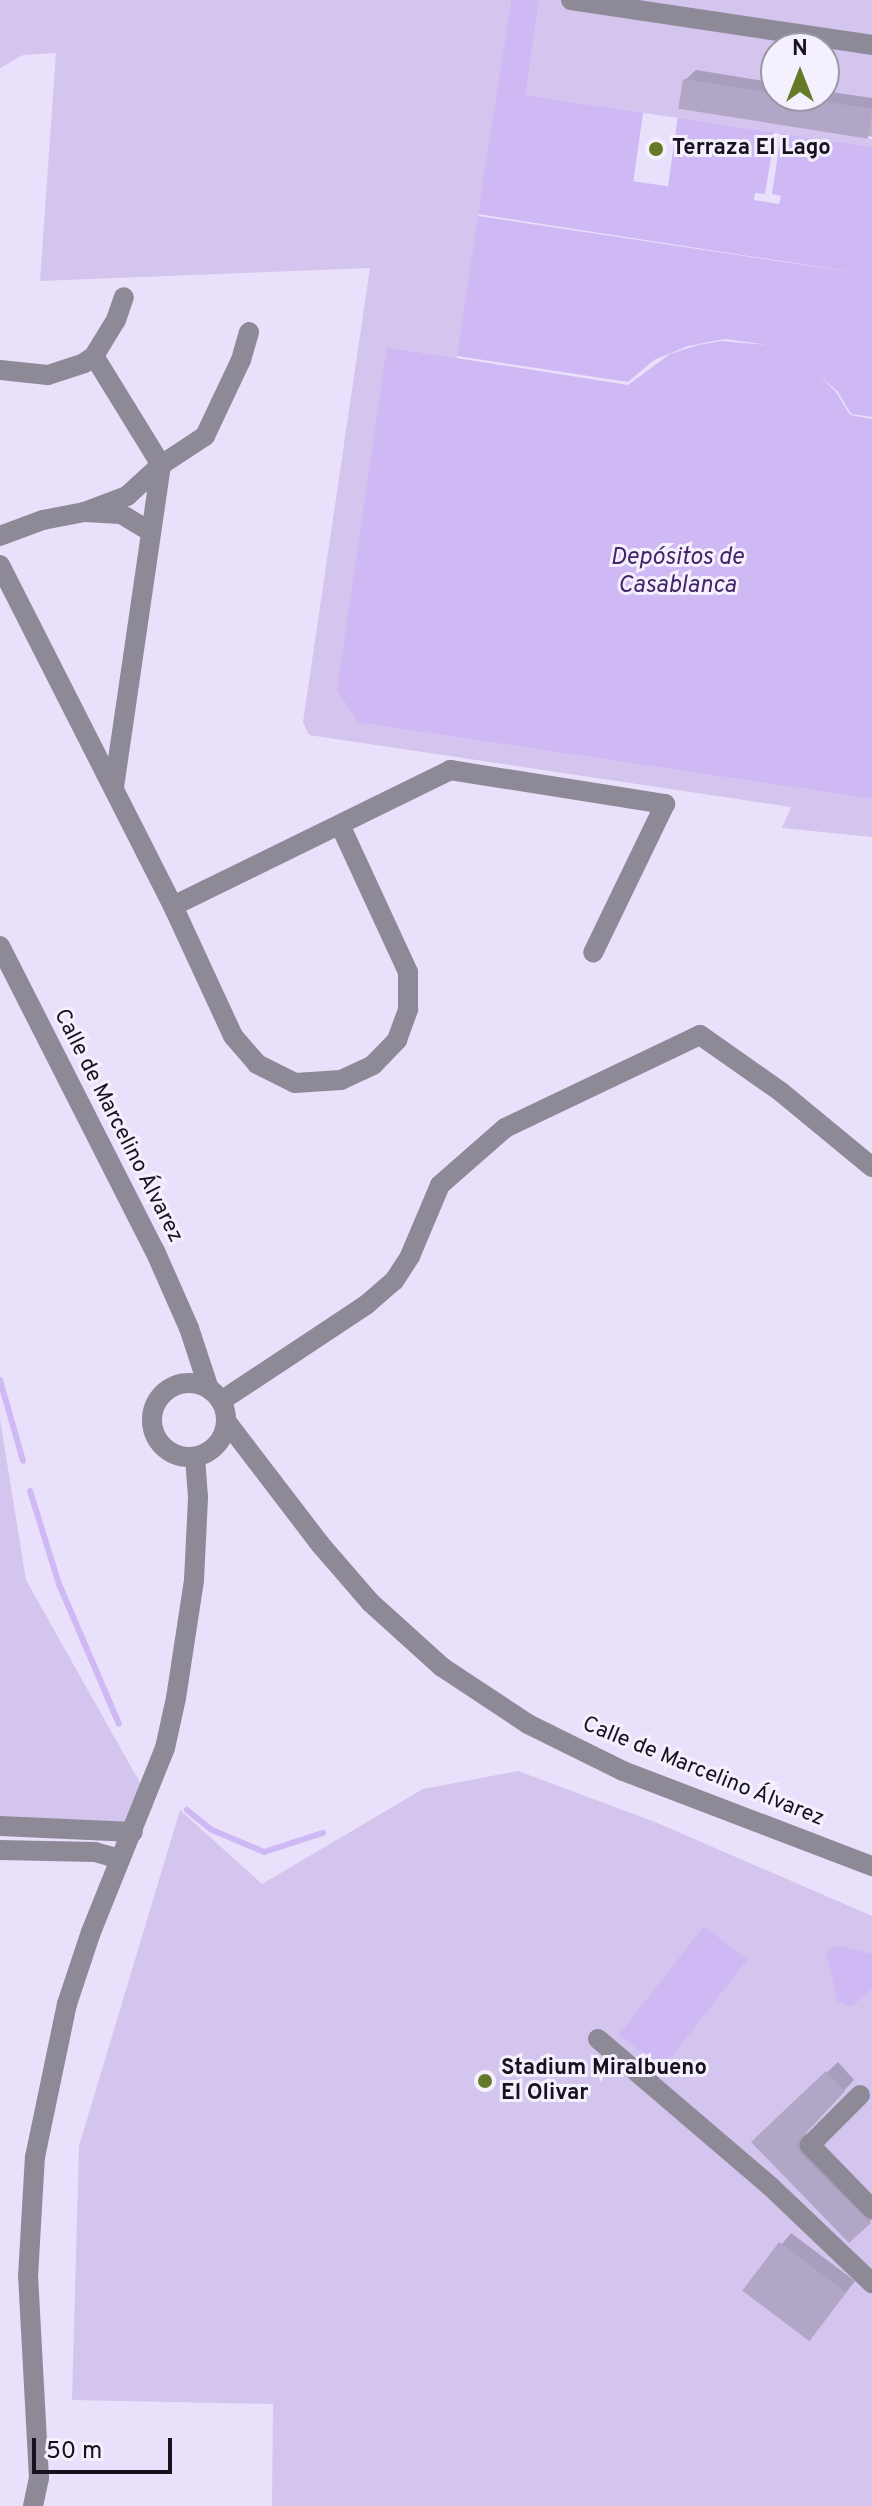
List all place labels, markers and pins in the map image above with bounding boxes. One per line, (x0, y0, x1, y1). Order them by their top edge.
place label: Terraza El Lago (672, 136, 831, 162)
marker: Terraza El Lago (647, 140, 665, 158)
place label: Stadium Miralbueno El Olivar (501, 2055, 707, 2106)
marker: Stadium Miralbueno El Olivar (476, 2072, 494, 2090)

